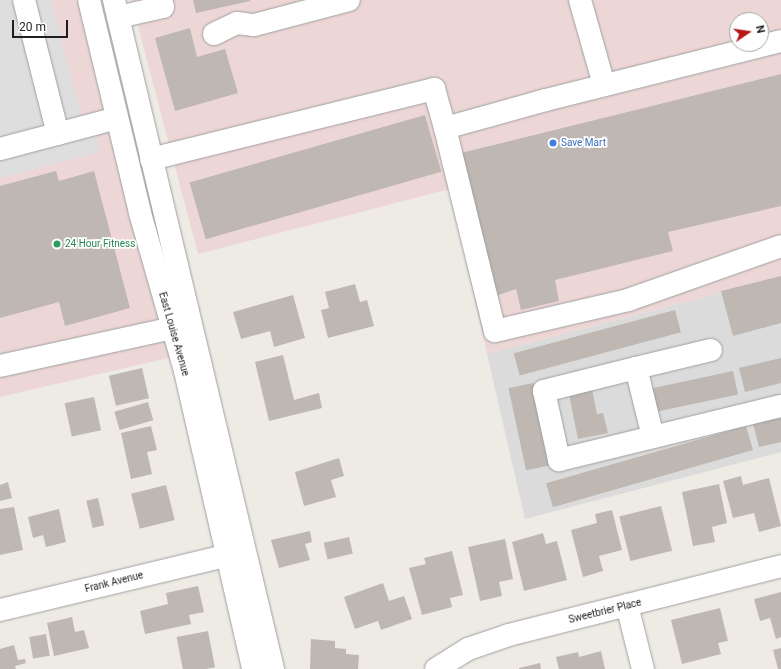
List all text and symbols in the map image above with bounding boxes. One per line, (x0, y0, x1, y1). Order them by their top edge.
scale bar (14, 12, 70, 38)
north arrow (729, 12, 769, 52)
text: 20 m (19, 20, 46, 34)
text: N (753, 24, 767, 35)
place label: Save Mart (561, 137, 606, 149)
marker: Save Mart (548, 138, 558, 148)
place label: 24 Hour Fitness (65, 238, 135, 250)
marker: 24 Hour Fitness (52, 239, 62, 249)
street label: East Louise Avenue (156, 291, 192, 377)
street label: Frank Avenue (84, 569, 144, 595)
street label: Sweetbrier Place (567, 596, 643, 626)

